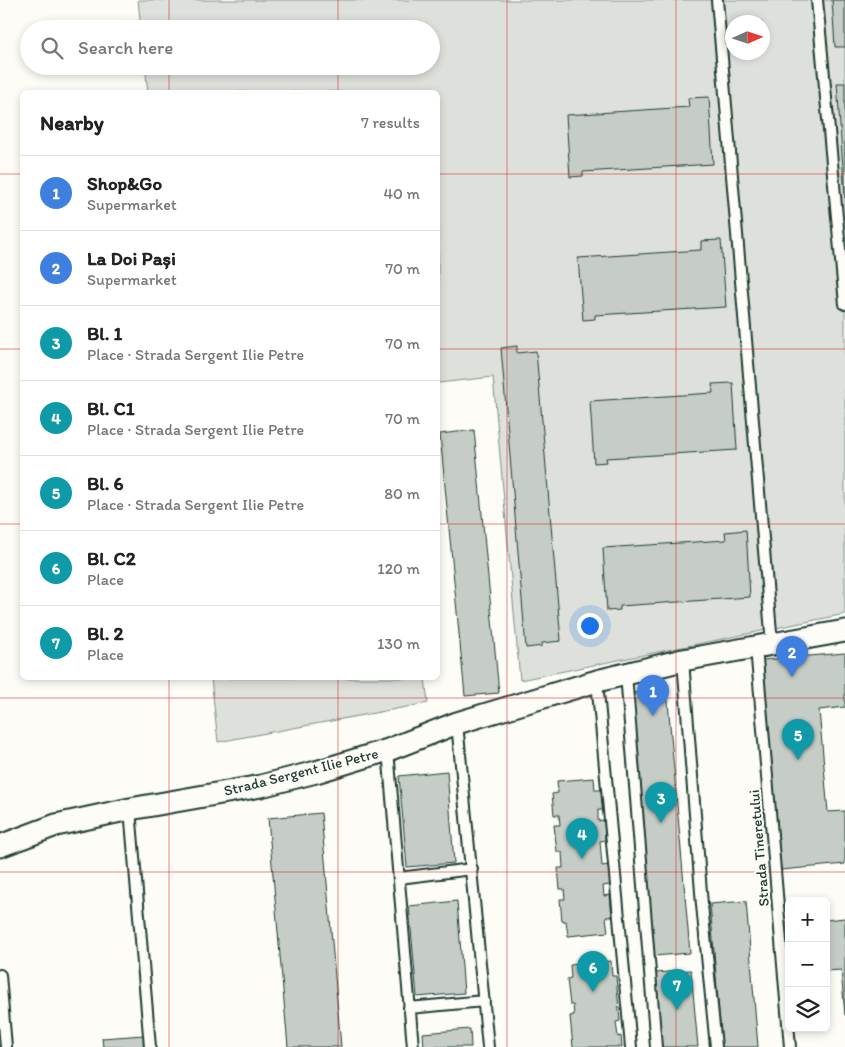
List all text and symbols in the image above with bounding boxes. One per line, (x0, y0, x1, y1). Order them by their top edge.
north arrow (725, 15, 770, 60)
search box (20, 20, 440, 75)
icon: search (38, 34, 66, 62)
text: Search here (78, 36, 173, 59)
text: Nearby (40, 110, 104, 135)
text: 7 results (361, 113, 420, 132)
text: Shop&Go (87, 172, 162, 195)
text: 1 (52, 184, 60, 203)
text: 40 m (383, 184, 420, 203)
text: Supermarket (87, 195, 177, 214)
text: La Doi Pași (87, 247, 176, 270)
text: 2 (52, 259, 60, 278)
text: 70 m (385, 259, 420, 278)
text: Supermarket (87, 270, 177, 289)
text: Bl. 1 (87, 322, 122, 345)
text: 3 (52, 334, 60, 353)
text: 70 m (385, 334, 420, 353)
text: Place · Strada Sergent Ilie Petre (87, 345, 304, 364)
text: Bl. C1 (87, 397, 135, 420)
text: 4 (51, 409, 61, 428)
text: 70 m (385, 409, 420, 428)
text: Place · Strada Sergent Ilie Petre (87, 420, 304, 439)
text: Bl. 6 (87, 472, 124, 495)
text: 5 (52, 484, 60, 503)
text: 80 m (384, 484, 420, 503)
text: Place · Strada Sergent Ilie Petre (87, 495, 304, 514)
text: Bl. C2 (87, 547, 136, 570)
text: 6 (52, 559, 60, 578)
text: 120 m (377, 559, 420, 578)
text: Place (87, 570, 124, 589)
your location (577, 613, 603, 639)
text: Bl. 2 (87, 622, 124, 645)
text: 7 (52, 634, 60, 653)
text: 130 m (377, 634, 420, 653)
pin: 2 (776, 636, 808, 677)
text: Place (87, 645, 124, 664)
pin: 1 (637, 675, 669, 716)
pin: 5 (782, 719, 814, 760)
street label: Strada Sergent Ilie Petre (222, 744, 380, 800)
pin: 3 (645, 782, 677, 823)
street label: Strada Tineretului (745, 789, 773, 907)
pin: 4 (566, 818, 598, 859)
map controls (785, 897, 830, 1032)
button: + (785, 897, 830, 942)
button: − (785, 942, 830, 987)
pin: 6 (577, 951, 609, 992)
pin: 7 (661, 969, 693, 1010)
button: layers (785, 987, 830, 1032)

